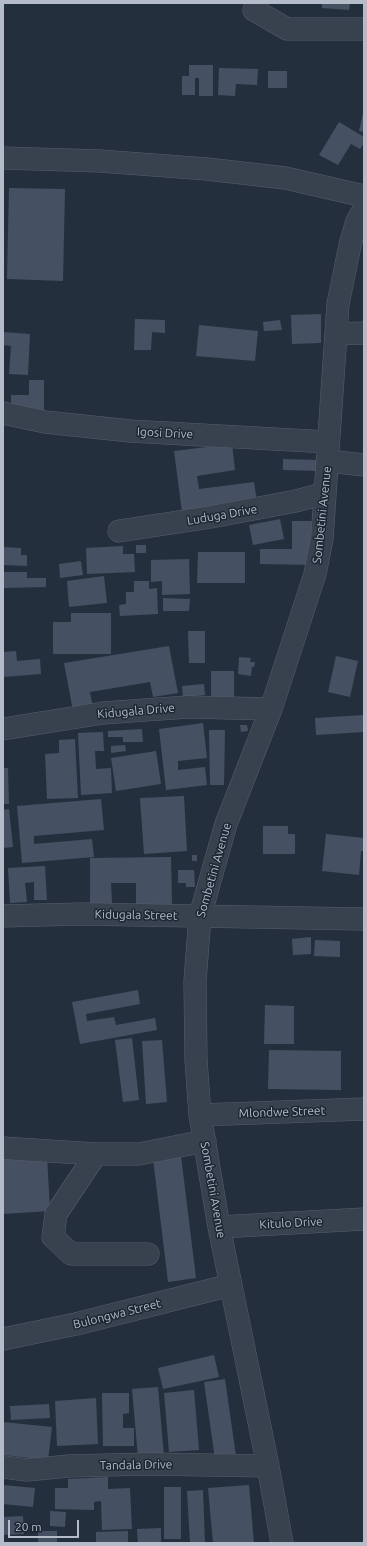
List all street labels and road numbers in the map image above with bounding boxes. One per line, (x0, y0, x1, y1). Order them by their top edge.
street label: Igosi Drive (137, 424, 193, 442)
street label: Sombetini Avenue (310, 466, 334, 564)
street label: Luduga Drive (186, 502, 258, 528)
street label: Kidugala Drive (97, 700, 175, 722)
street label: Sombetini Avenue (194, 821, 234, 919)
street label: Kidugala Street (94, 907, 178, 923)
street label: Mlondwe Street (238, 1103, 326, 1121)
street label: Sombetini Avenue (197, 1141, 229, 1239)
street label: Kitulo Drive (259, 1214, 323, 1232)
street label: Bulongwa Street (72, 1296, 162, 1332)
street label: Tandala Drive (99, 1457, 173, 1473)

